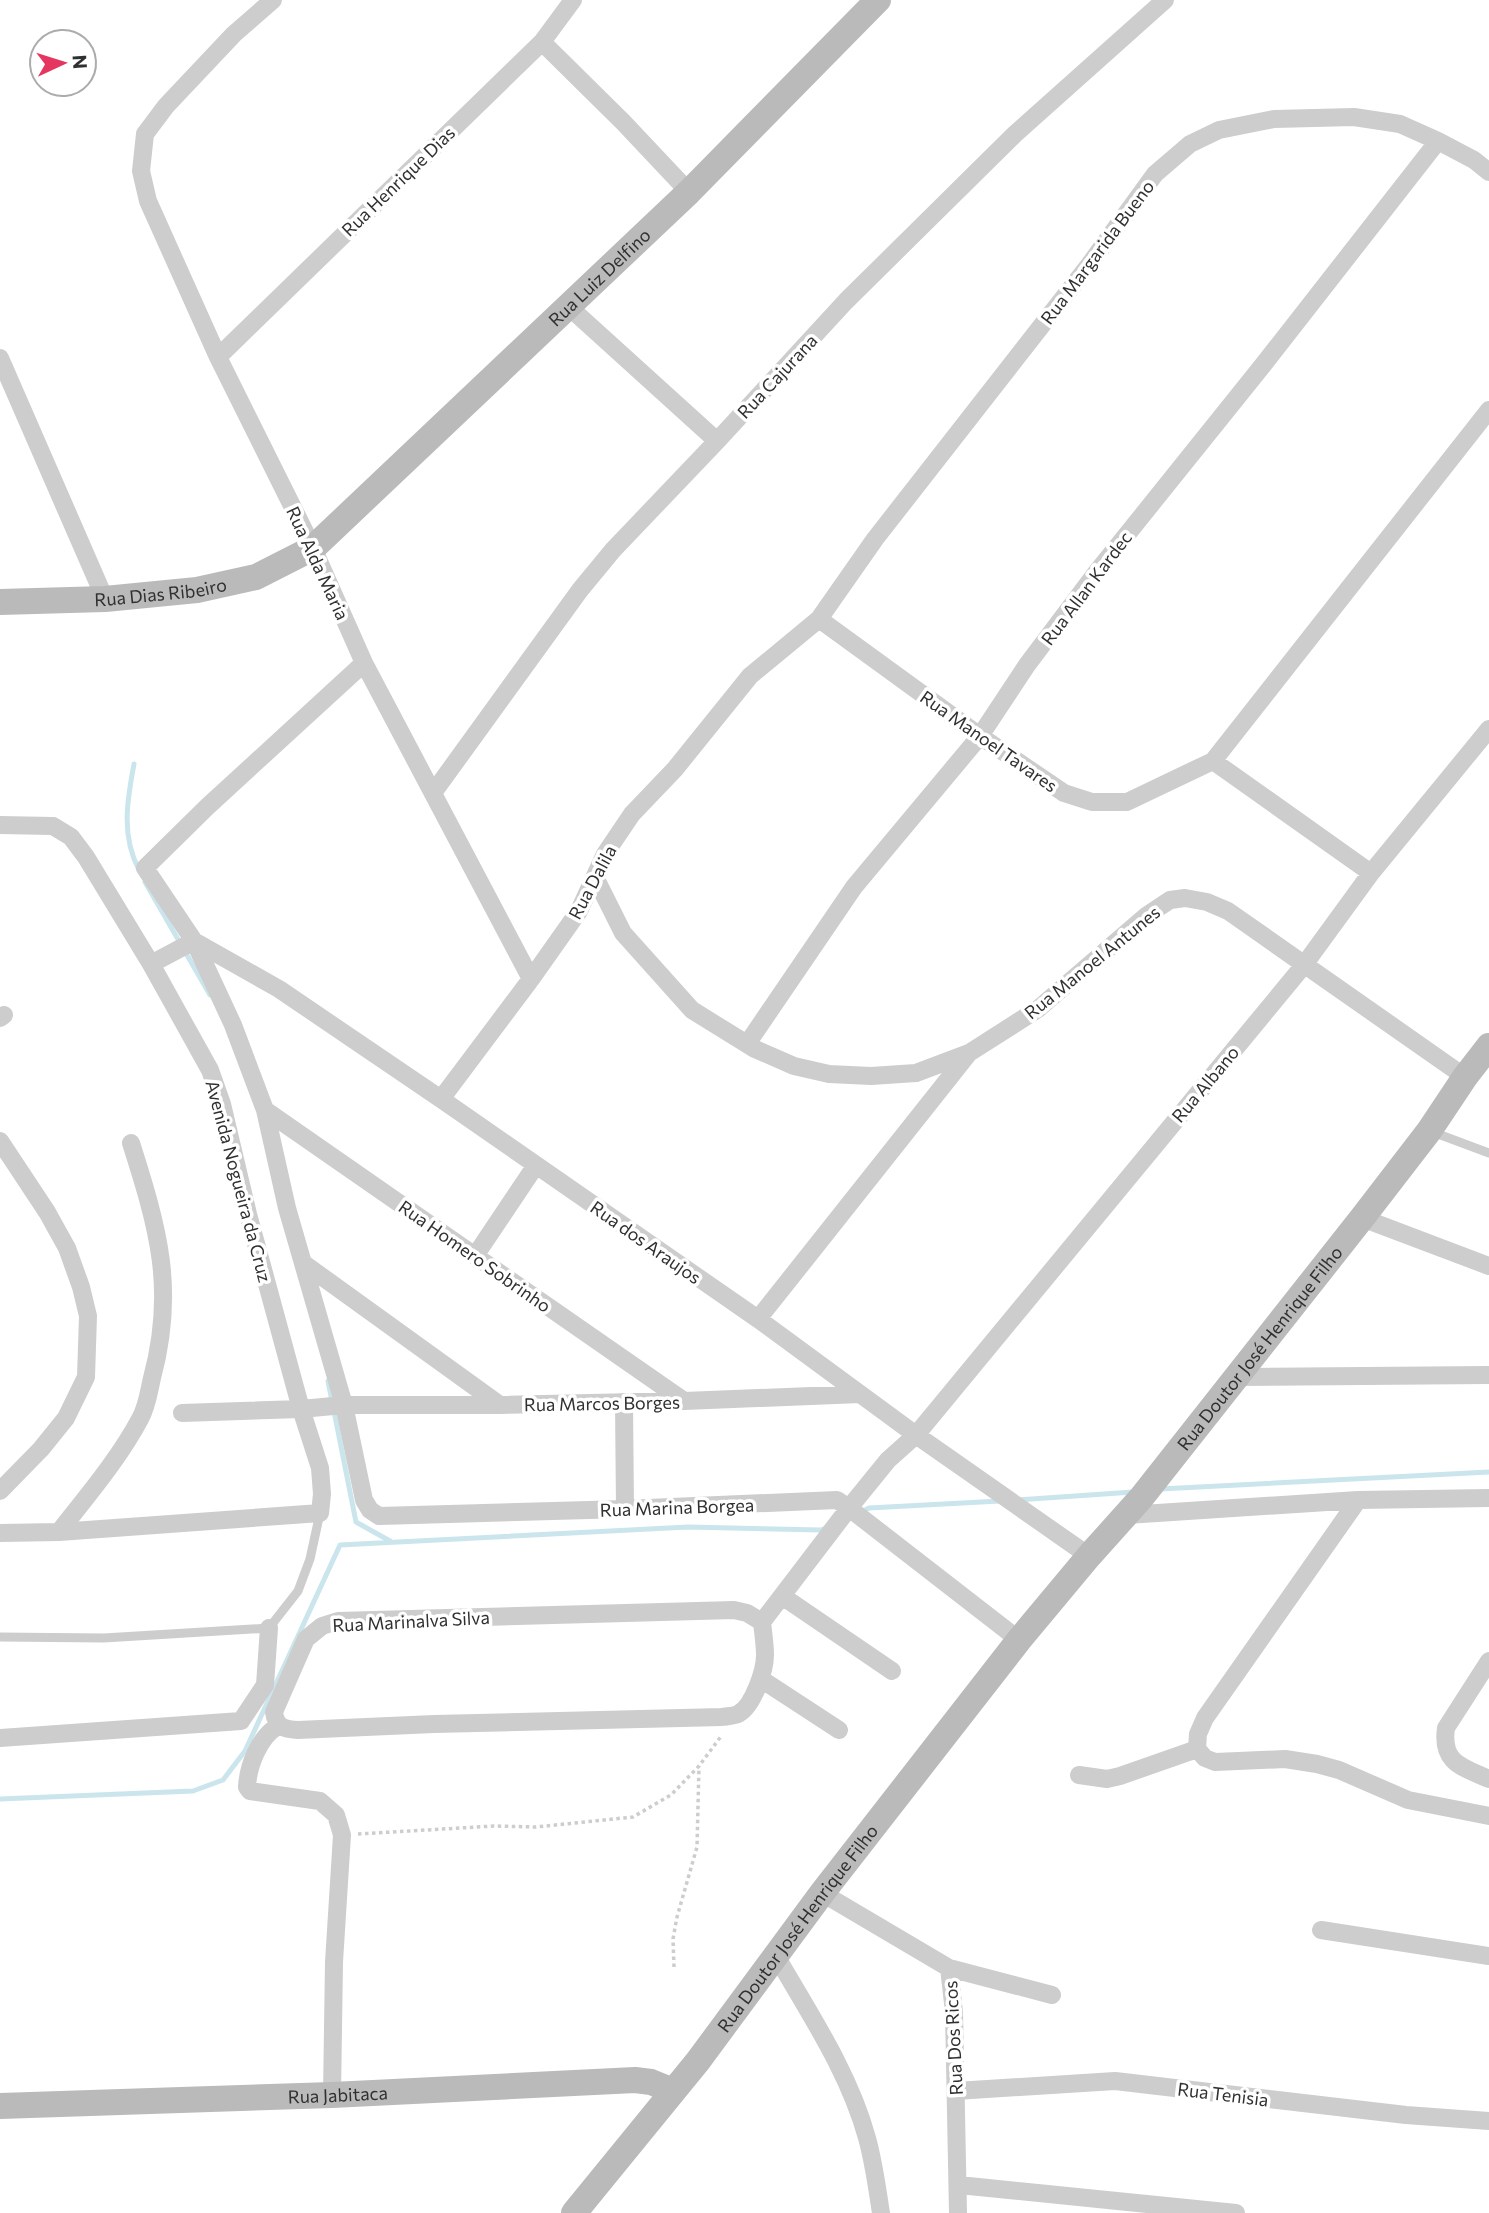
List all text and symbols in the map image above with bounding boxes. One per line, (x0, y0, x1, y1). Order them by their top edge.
north arrow (28, 28, 98, 98)
text: N (68, 54, 92, 70)
street label: Rua Henrique Dias (337, 121, 459, 241)
street label: Rua Margarida Bueno (1036, 176, 1158, 328)
street label: Rua Luiz Delfino (544, 223, 655, 331)
street label: Rua Cajurana (732, 329, 822, 423)
street label: Rua Alda Maria (282, 503, 354, 623)
street label: Rua Allan Kardec (1036, 527, 1136, 649)
street label: Rua Dias Ribeiro (94, 573, 229, 610)
street label: Rua Manoel Tavares (916, 685, 1062, 797)
street label: Rua Dalila (563, 841, 621, 923)
street label: Rua Manoel Antunes (1020, 901, 1164, 1023)
street label: Rua Albano (1167, 1041, 1243, 1127)
street label: Avenida Nogueira da Cruz (201, 1078, 277, 1284)
street label: Rua Homero Sobrinho (395, 1195, 555, 1317)
street label: Rua dos Araujos (587, 1196, 705, 1288)
street label: Rua Doutor José Henrique Filho (1172, 1241, 1347, 1454)
street label: Rua Marcos Borges (524, 1391, 680, 1415)
street label: Rua Marina Borgea (599, 1493, 755, 1521)
street label: Rua Marinalva Silva (332, 1606, 490, 1636)
street label: Rua Doutor José Henrique Filho (712, 1820, 882, 2036)
street label: Rua Dos Ricos (939, 1980, 967, 2096)
street label: Rua Tenisia (1176, 2077, 1270, 2111)
street label: Rua Jabitaca (287, 2081, 388, 2107)

